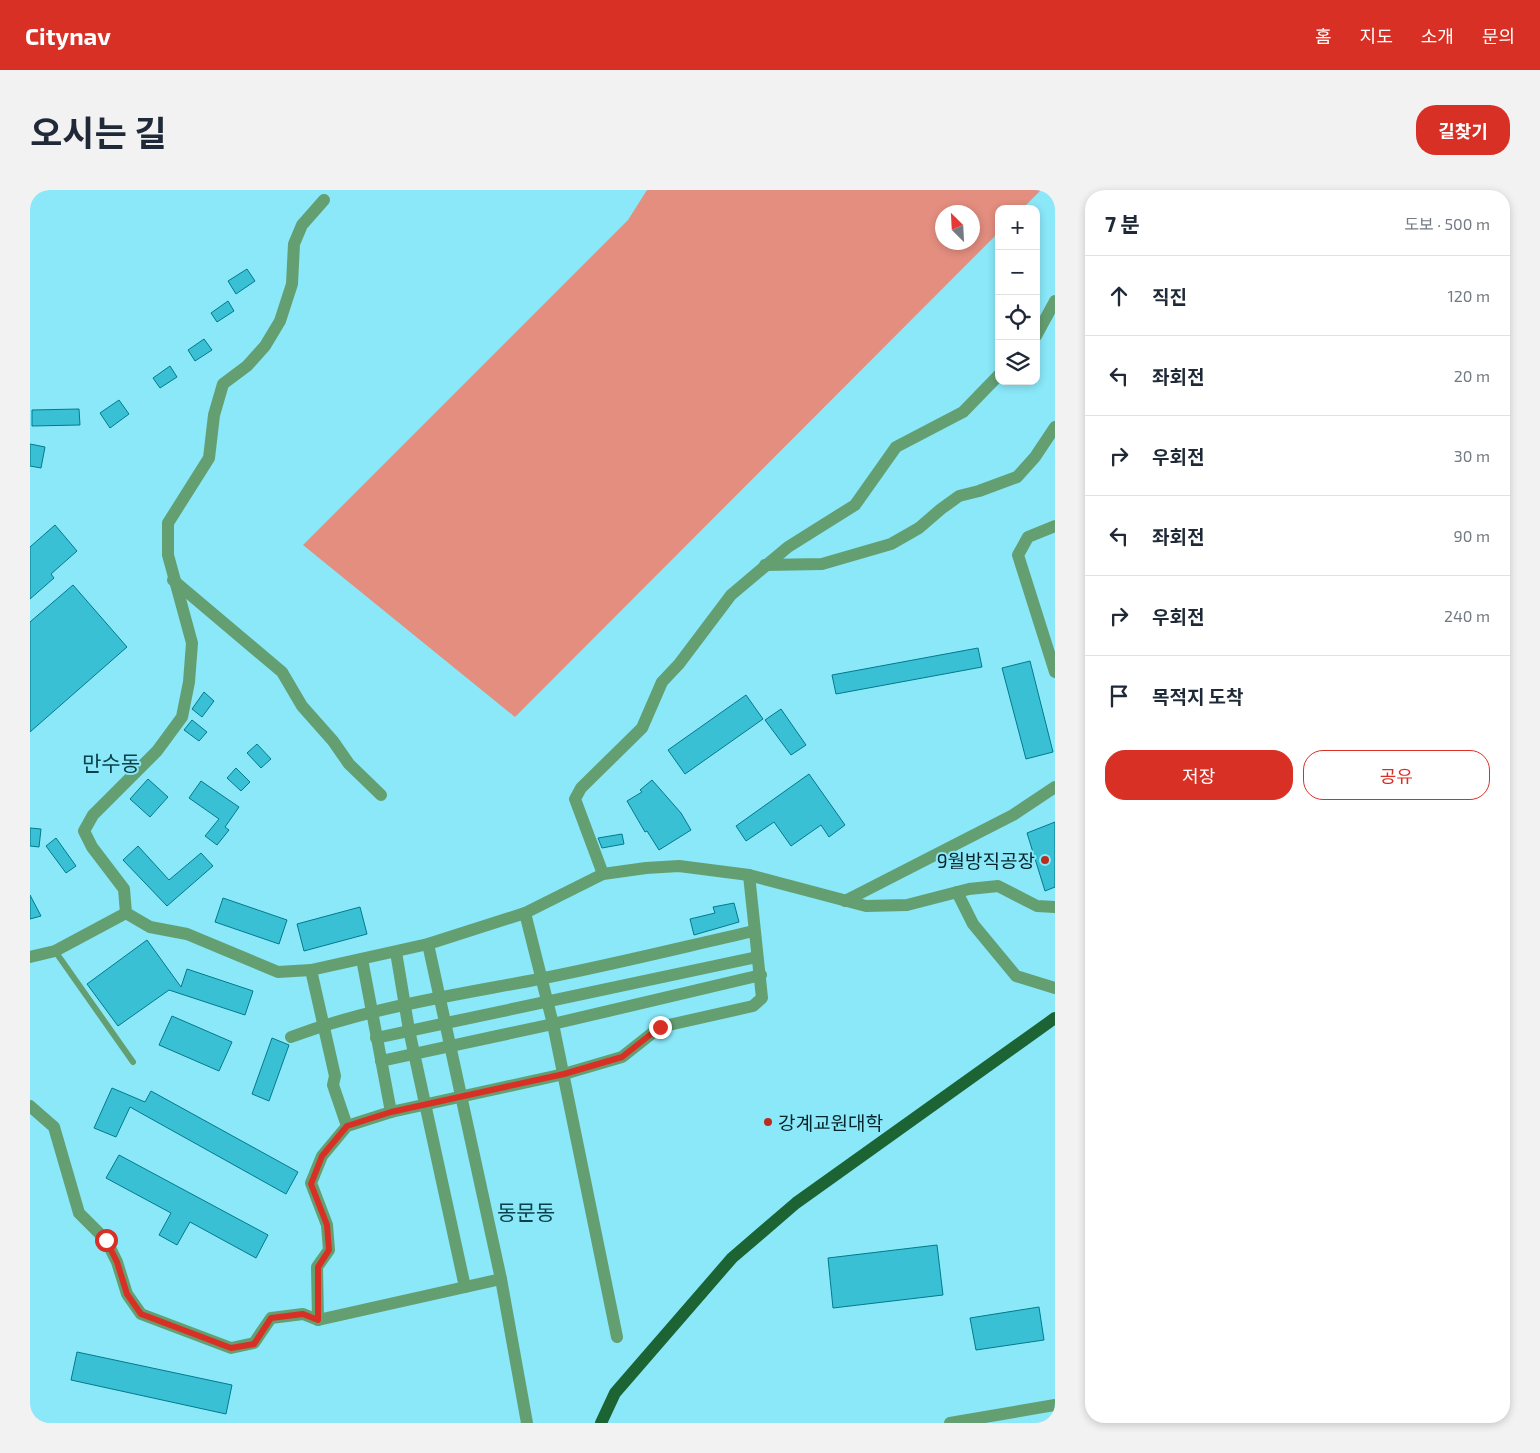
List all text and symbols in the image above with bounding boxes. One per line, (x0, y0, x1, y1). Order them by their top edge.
text: Citynav (25, 21, 111, 50)
text: 홈 (1315, 25, 1332, 47)
text: 지도 (1360, 25, 1393, 47)
text: 소개 (1421, 25, 1454, 47)
text: 문의 (1482, 25, 1515, 47)
button: 길찾기 (1416, 105, 1510, 155)
text: 오시는 길 (30, 111, 166, 153)
north arrow (935, 205, 980, 250)
map controls (995, 205, 1040, 385)
button: + (995, 205, 1040, 250)
text: 7 분 (1105, 211, 1140, 236)
text: 도보 · 500 m (1404, 214, 1490, 233)
button: − (995, 250, 1040, 295)
icon: ahead (1105, 282, 1133, 310)
text: 직진 (1152, 285, 1187, 308)
text: 120 m (1447, 286, 1490, 305)
button: locate (995, 295, 1040, 340)
button: layers (995, 340, 1040, 385)
icon: left (1105, 362, 1133, 390)
text: 좌회전 (1152, 365, 1204, 388)
text: 20 m (1454, 366, 1490, 385)
icon: right (1105, 442, 1133, 470)
text: 우회전 (1152, 445, 1204, 468)
text: 30 m (1454, 446, 1490, 465)
icon: left (1105, 522, 1133, 550)
text: 좌회전 (1152, 525, 1204, 548)
text: 90 m (1454, 526, 1490, 545)
icon: right (1105, 602, 1133, 630)
text: 우회전 (1152, 605, 1204, 628)
text: 240 m (1444, 606, 1490, 625)
icon: arrive (1105, 682, 1133, 710)
text: 목적지 도착 (1152, 685, 1244, 708)
district label: 만수동 (82, 750, 140, 775)
button: 저장 (1105, 750, 1293, 800)
button: 공유 (1303, 750, 1490, 800)
place label: 9월방직공장 (937, 849, 1035, 872)
marker: 9월방직공장 (1039, 854, 1051, 866)
route end (649, 1016, 672, 1039)
place label: 강계교원대학 (778, 1111, 883, 1134)
marker: 강계교원대학 (762, 1116, 774, 1128)
district label: 동문동 (497, 1199, 555, 1224)
route start (95, 1229, 118, 1252)

